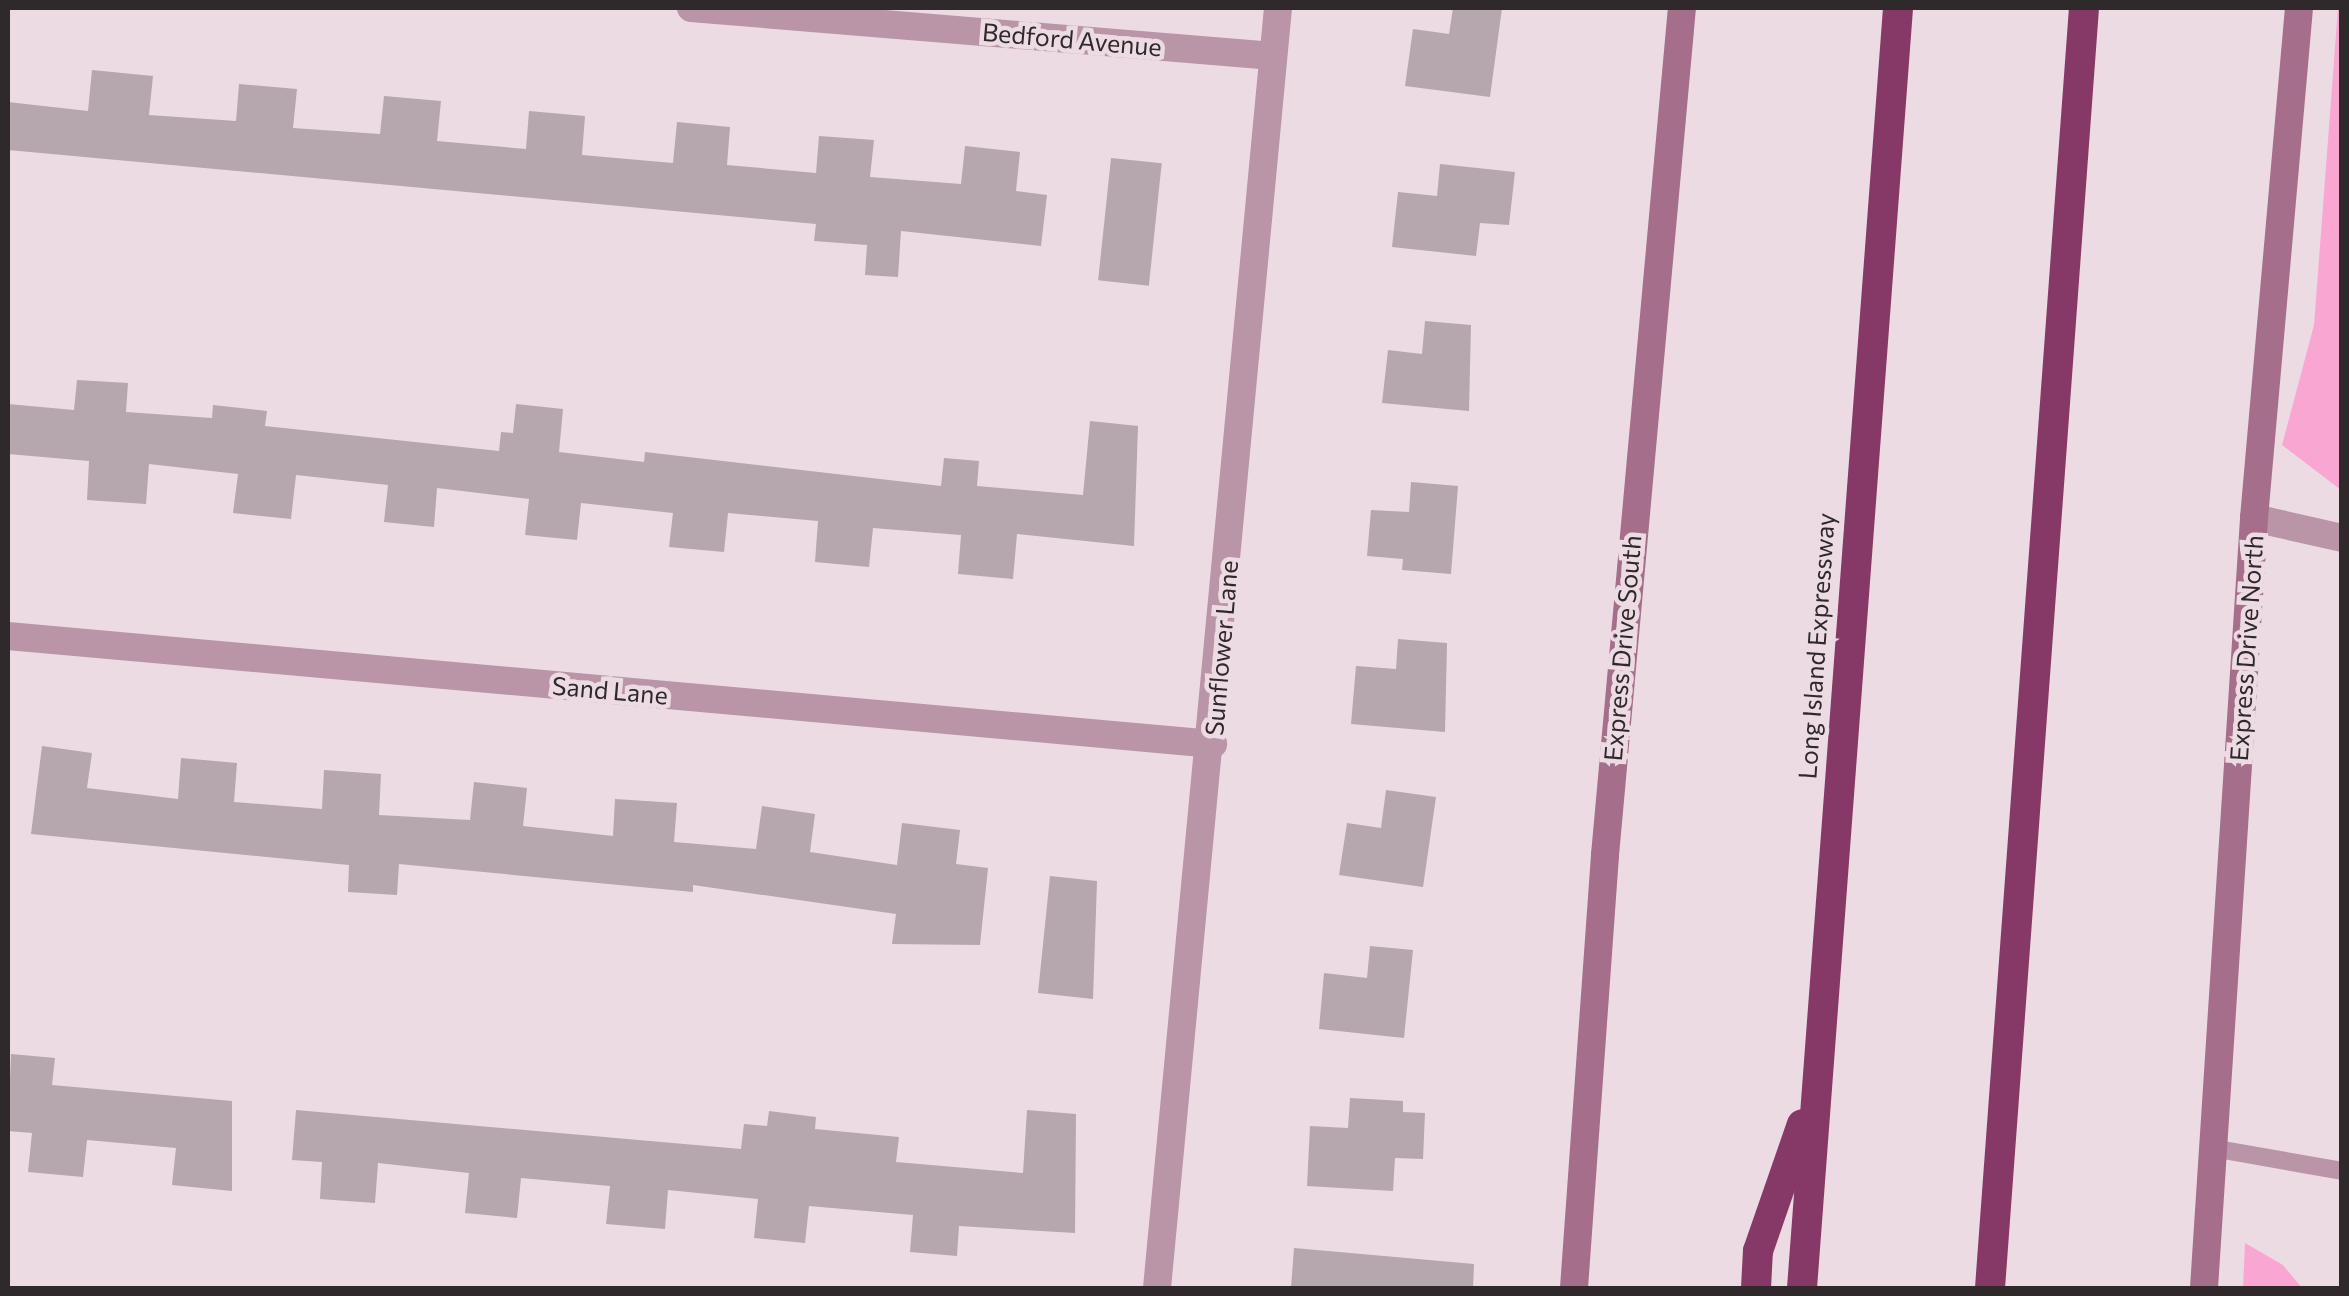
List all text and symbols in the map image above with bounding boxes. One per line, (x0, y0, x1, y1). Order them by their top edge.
street label: Bedford Avenue (981, 16, 1163, 62)
street label: Long Island Expressway (1792, 512, 1840, 780)
street label: Express Drive South (1597, 534, 1647, 762)
street label: Express Drive North (2223, 534, 2269, 762)
street label: Sunflower Lane (1198, 559, 1244, 737)
street label: Sand Lane (551, 670, 669, 710)

